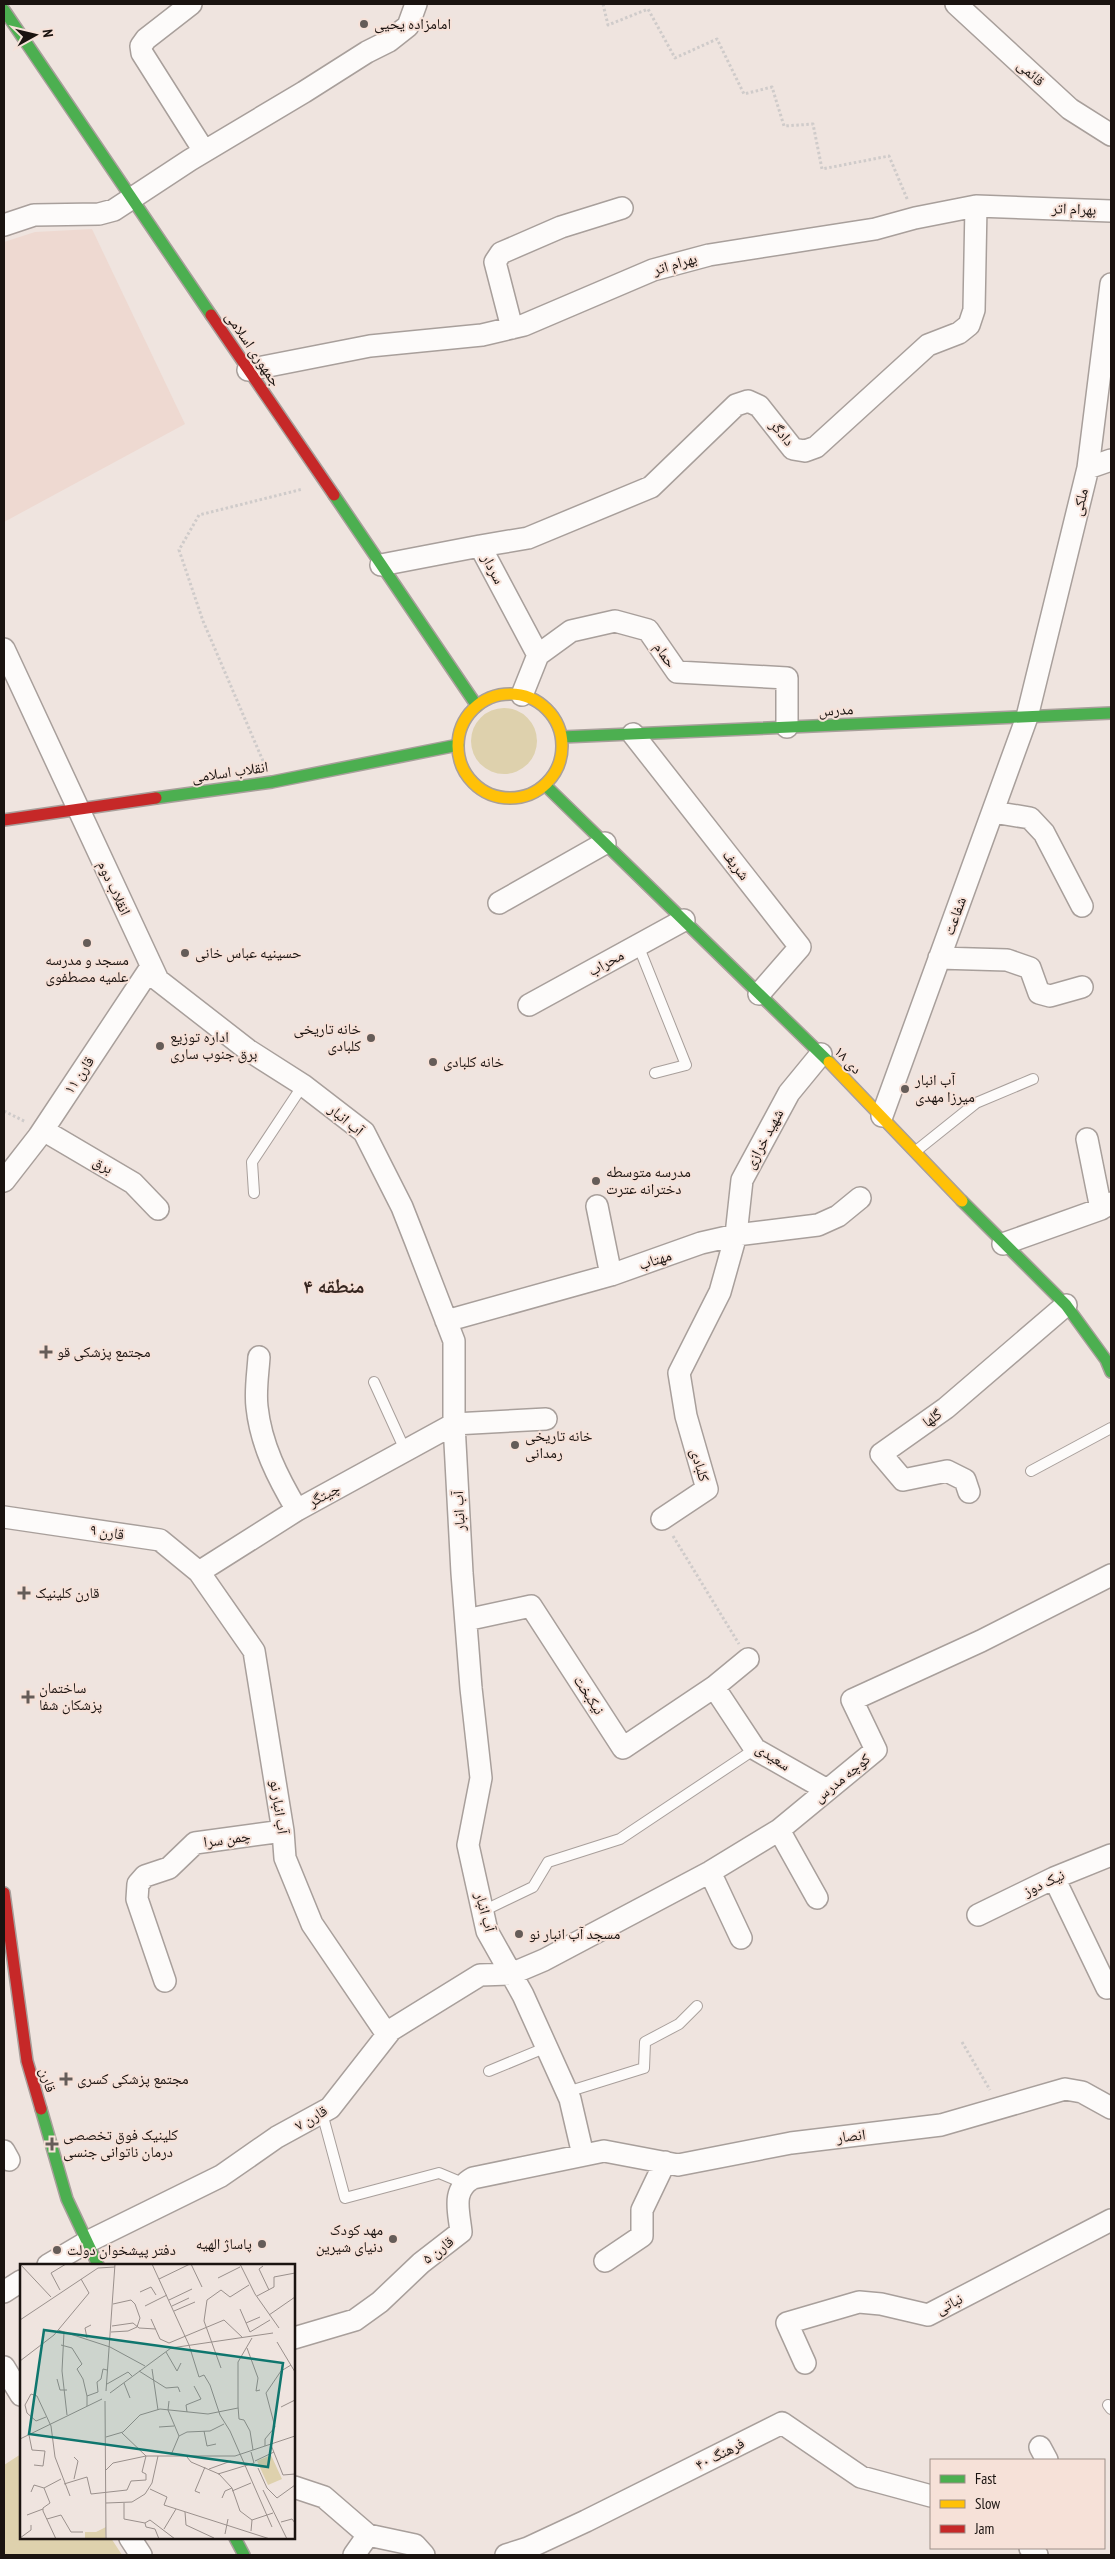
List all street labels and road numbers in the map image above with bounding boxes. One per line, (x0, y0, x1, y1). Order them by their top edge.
street label: قائمی (1013, 55, 1049, 91)
street label: بهرام اتر (1050, 198, 1097, 220)
street label: بهرام اتر (650, 248, 699, 280)
street label: جمهوری اسلامی (221, 308, 286, 391)
street label: دادگر (765, 415, 799, 450)
street label: ملکی (1067, 486, 1093, 518)
street label: سردار (477, 550, 509, 587)
street label: حمام (649, 638, 681, 672)
street label: مدرس (818, 699, 854, 721)
street label: انقلاب اسلامی (190, 757, 270, 787)
street label: شریف (719, 846, 754, 884)
street label: انقلاب دوم (93, 857, 135, 919)
street label: شفاعت (939, 894, 970, 938)
street label: محراب (585, 945, 627, 980)
street label: ۱۸ دی (830, 1041, 866, 1079)
street label: قارن ۱۱ (59, 1052, 99, 1098)
street label: آب انبار (324, 1099, 369, 1141)
street label: شهید خرازی (740, 1105, 788, 1173)
street label: برق (89, 1151, 117, 1179)
street label: مهتاب (636, 1245, 674, 1274)
street label: گلها (918, 1404, 945, 1431)
street label: کلبادی (686, 1446, 714, 1484)
street label: چیتگر (304, 1478, 343, 1511)
street label: آب انبار (448, 1489, 469, 1532)
street label: قارن ٩ (88, 1519, 126, 1545)
street label: نیکبخت (570, 1672, 609, 1718)
street label: سعیدی (752, 1738, 794, 1776)
street label: کوچه مدرس (809, 1749, 875, 1807)
street label: آب انبار نو (266, 1779, 293, 1836)
street label: چمن سرا (202, 1826, 252, 1852)
street label: نیک دوز (1019, 1865, 1067, 1901)
street label: آب انبار (471, 1889, 500, 1935)
street label: قارن (35, 2065, 61, 2095)
street label: قارن ٧ (291, 2101, 331, 2135)
street label: انصار (834, 2124, 866, 2147)
street label: قارن ۵ (418, 2232, 458, 2268)
street label: نباتی (932, 2289, 966, 2319)
street label: فرهنگ ۴۰ (692, 2433, 748, 2474)

